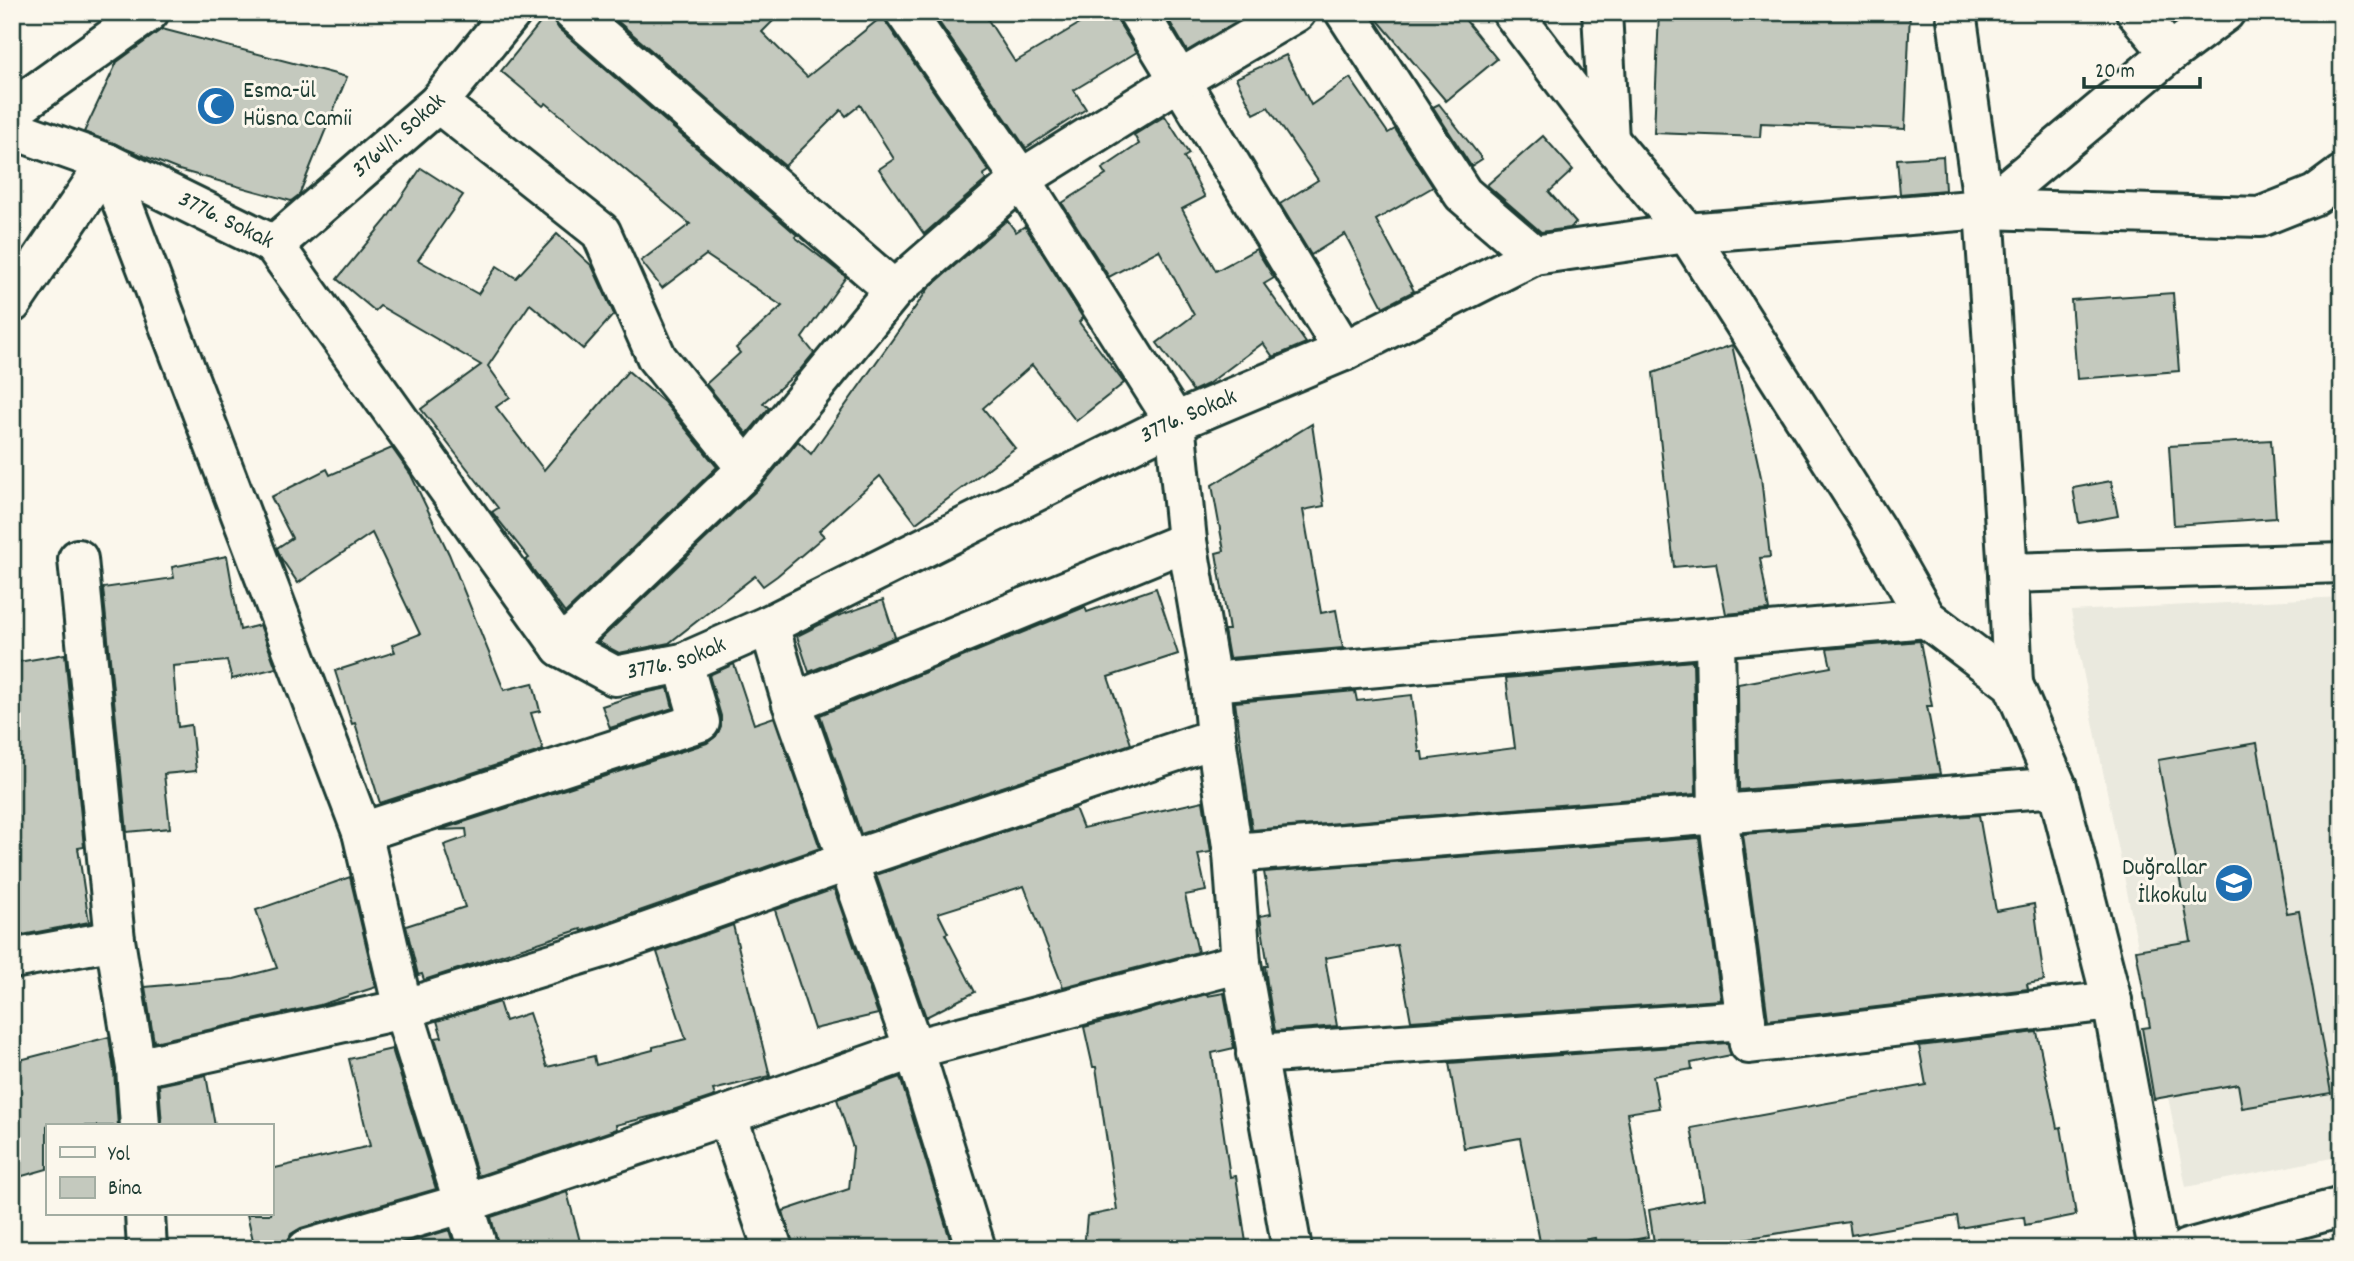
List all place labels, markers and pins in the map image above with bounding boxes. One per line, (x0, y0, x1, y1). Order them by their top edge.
place label: Esma-ül Hüsna Camii (243, 75, 352, 137)
mosque icon: Esma-ül Hüsna Camii (195, 85, 237, 127)
place label: Duğrallar İlkokulu (2122, 852, 2207, 914)
school or university icon: Duğrallar İlkokulu (2213, 862, 2255, 904)

